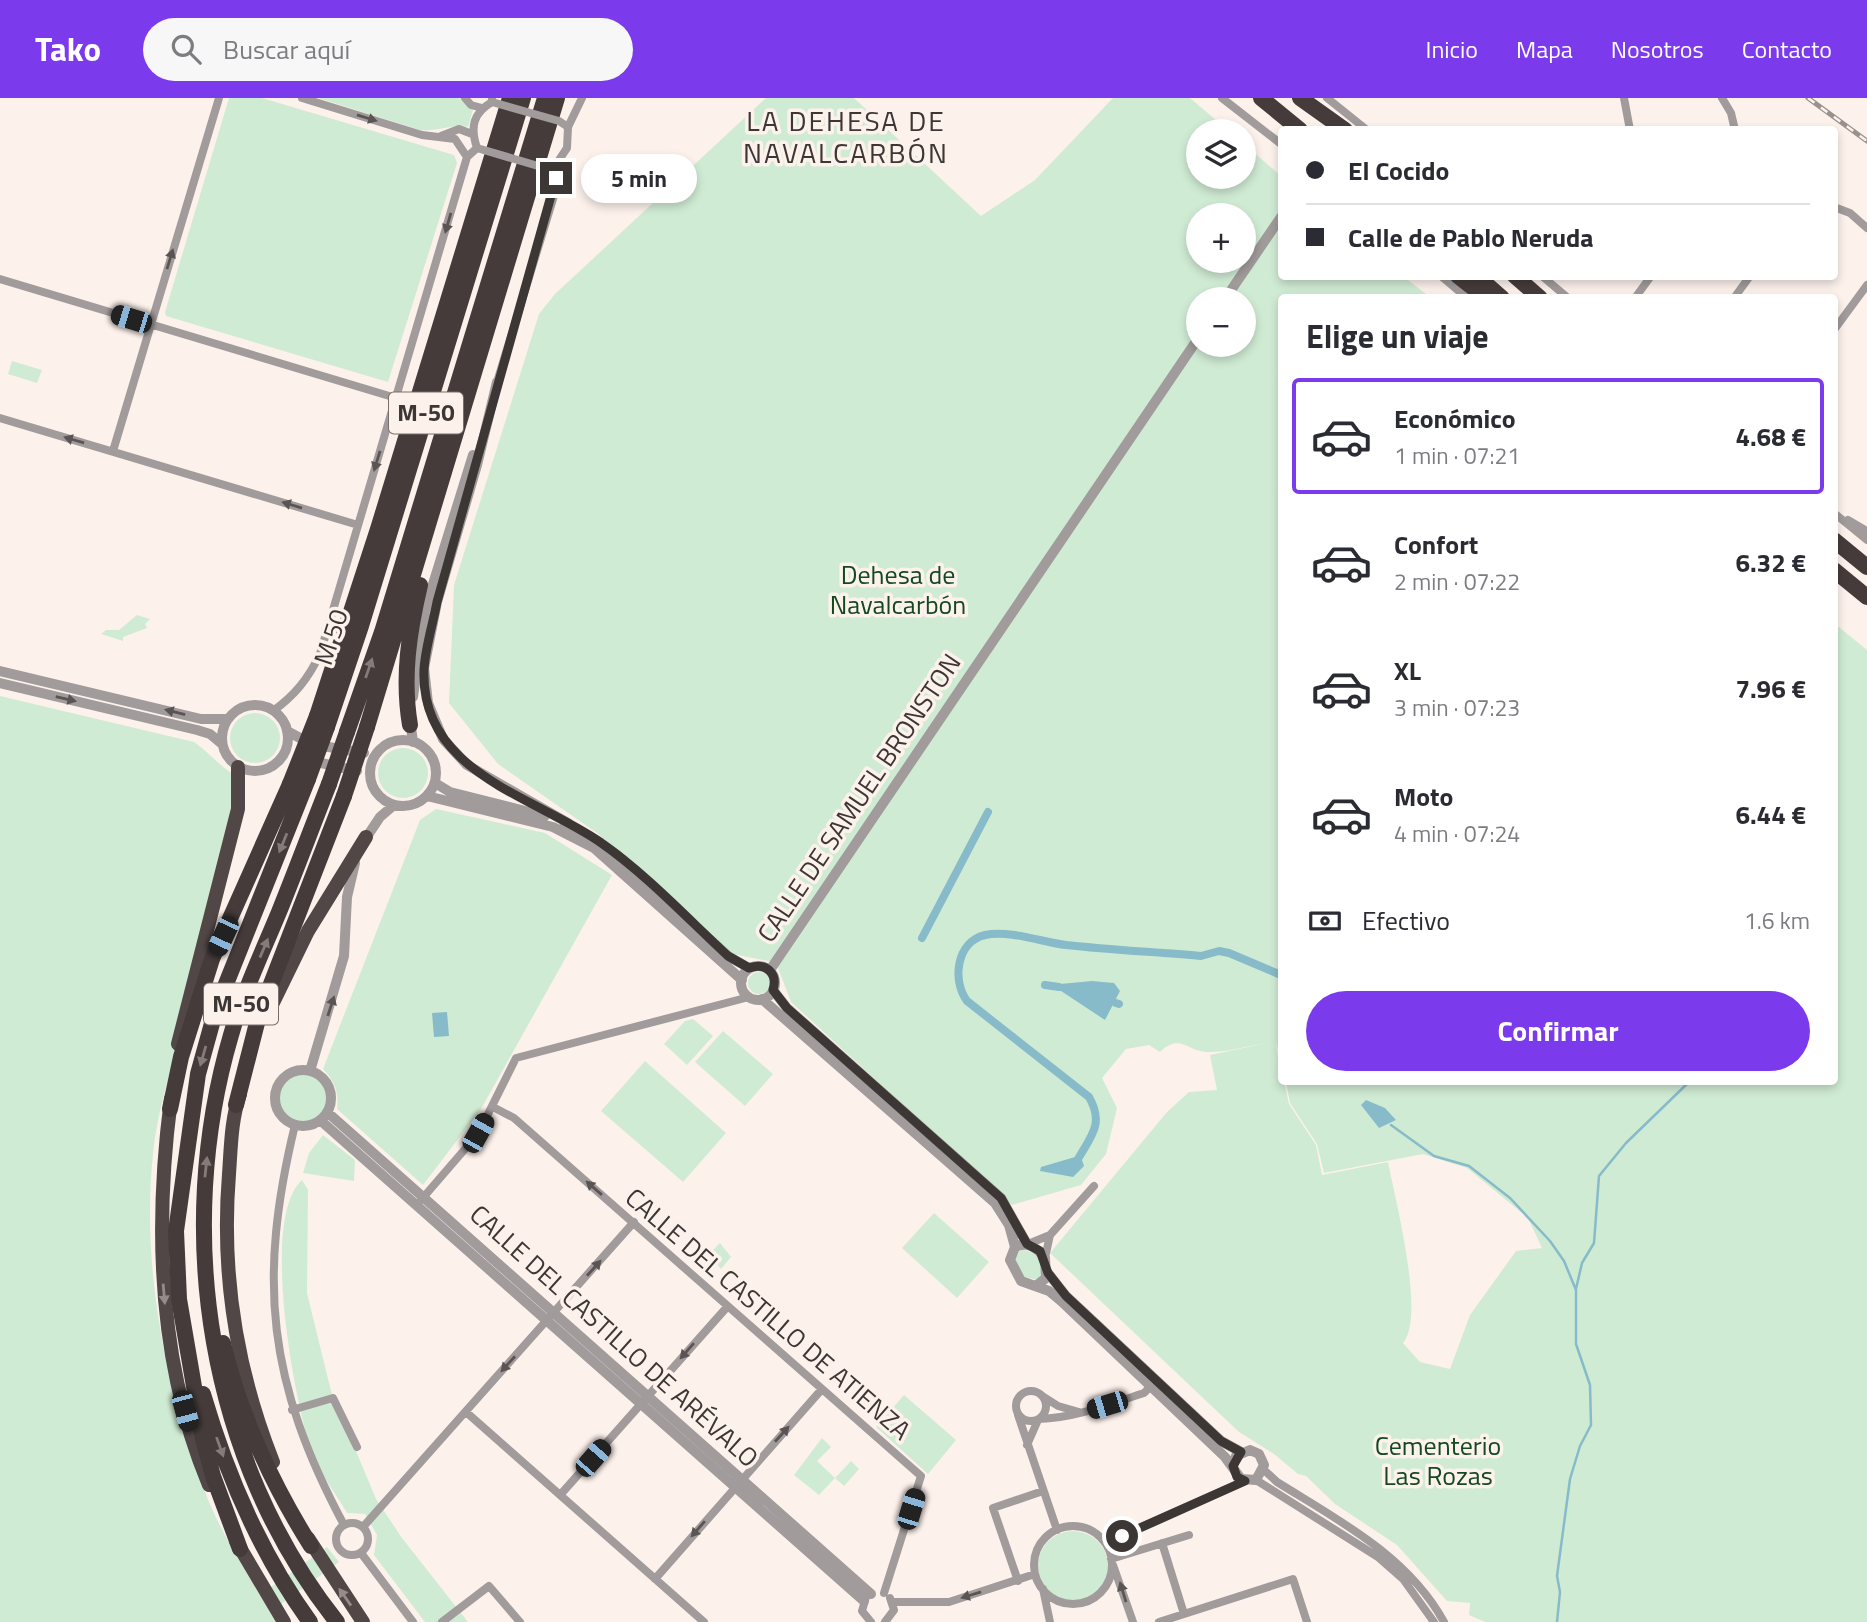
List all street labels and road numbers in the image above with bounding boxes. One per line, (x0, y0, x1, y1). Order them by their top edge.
road number: M-50 (389, 392, 463, 434)
street label: M 50 (303, 604, 358, 670)
street label: CALLE DE SAMUEL BRONSTON (747, 646, 970, 950)
road number: M-50 (204, 983, 278, 1024)
street label: CALLE DEL CASTILLO DE ATIENZA (617, 1178, 920, 1449)
street label: CALLE DEL CASTILLO DE ARÉVALO (461, 1195, 767, 1476)

